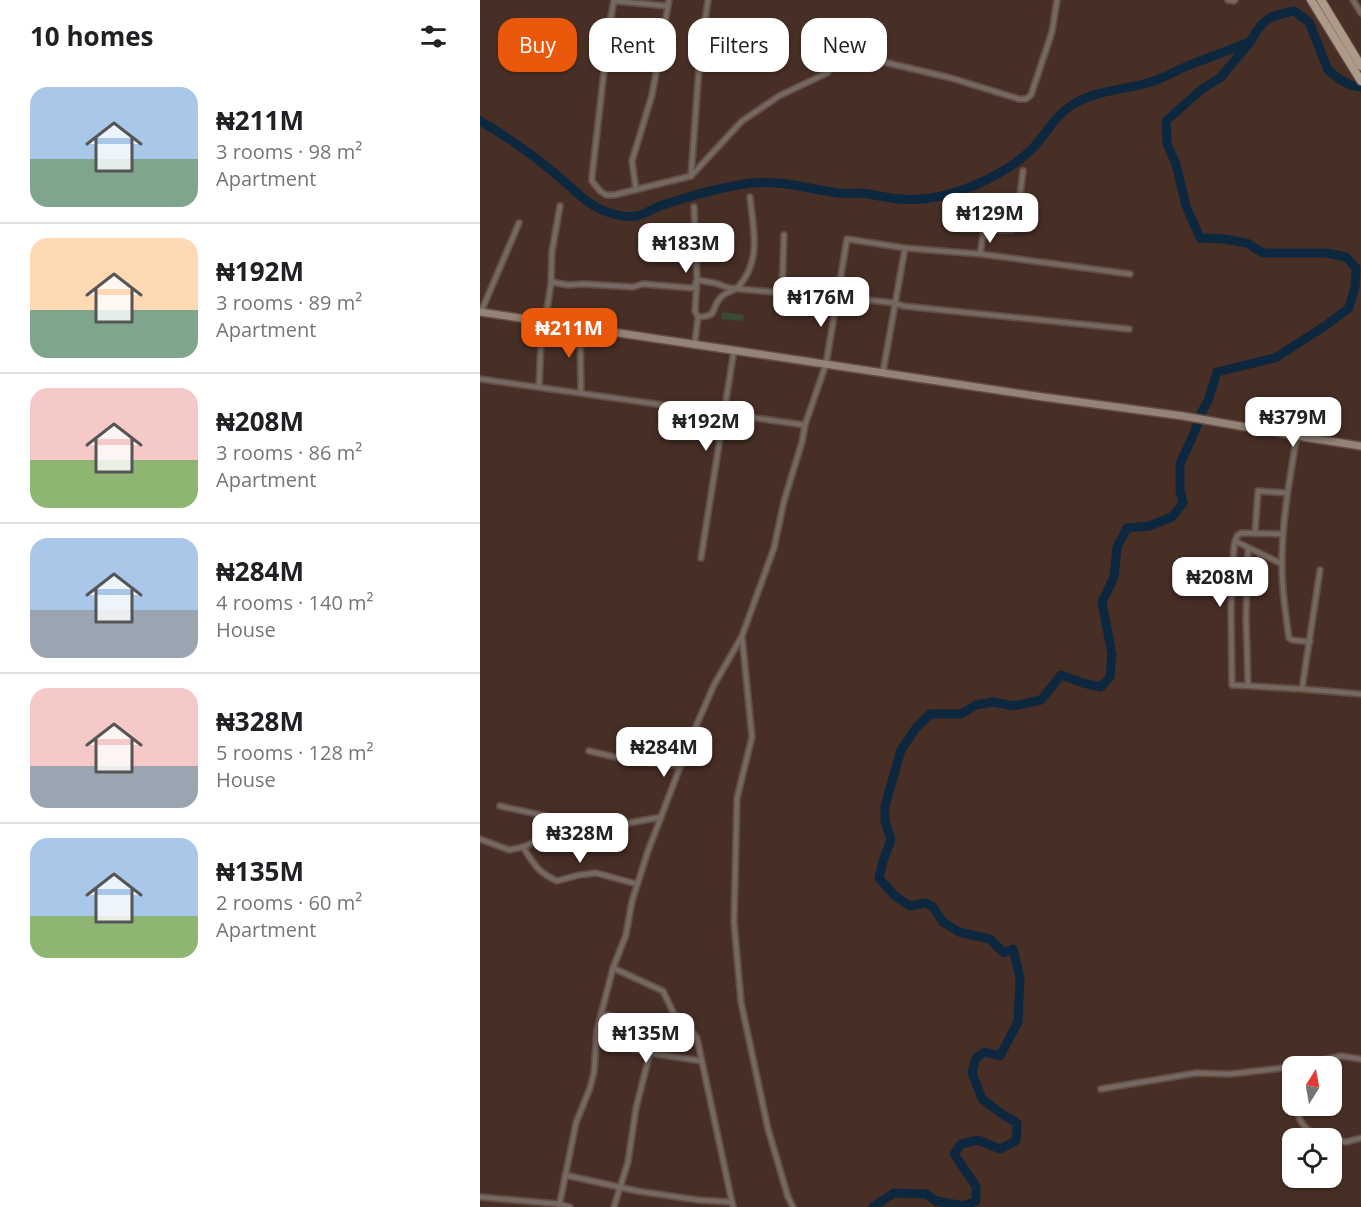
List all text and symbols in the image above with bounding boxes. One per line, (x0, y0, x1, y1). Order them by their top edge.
text: 10 homes (30, 18, 154, 54)
chip: Buy (498, 18, 577, 72)
chip: Rent (589, 18, 676, 72)
chip: Filters (688, 18, 789, 72)
chip: New (801, 18, 887, 72)
icon: filters (417, 20, 450, 53)
text: ₦211M (216, 102, 304, 138)
icon: home (78, 111, 150, 183)
text: 3 rooms · 98 m² (216, 138, 362, 165)
text: Apartment (216, 165, 316, 192)
pin: ₦129M (948, 193, 1032, 244)
text: ₦129M (956, 199, 1024, 226)
pin: ₦183M (644, 223, 728, 274)
text: ₦183M (652, 229, 720, 256)
text: ₦192M (216, 253, 304, 289)
icon: home (78, 262, 150, 334)
pin: ₦176M (779, 277, 863, 328)
text: ₦176M (787, 283, 855, 310)
text: 3 rooms · 89 m² (216, 289, 362, 316)
pin: ₦211M (527, 308, 611, 359)
text: ₦211M (535, 314, 603, 341)
text: Apartment (216, 316, 316, 343)
pin: ₦379M (1251, 397, 1335, 448)
pin: ₦192M (664, 401, 748, 452)
text: ₦208M (216, 403, 304, 439)
text: ₦379M (1259, 403, 1327, 430)
text: ₦192M (672, 407, 740, 434)
icon: home (78, 412, 150, 484)
text: 3 rooms · 86 m² (216, 439, 362, 466)
text: Apartment (216, 466, 316, 493)
text: ₦284M (216, 553, 304, 589)
pin: ₦208M (1178, 557, 1262, 608)
icon: home (78, 562, 150, 634)
text: ₦208M (1186, 563, 1254, 590)
text: 4 rooms · 140 m² (216, 589, 374, 616)
text: House (216, 616, 276, 643)
text: ₦328M (216, 703, 304, 739)
icon: home (78, 712, 150, 784)
pin: ₦284M (622, 727, 706, 778)
text: ₦284M (630, 733, 698, 760)
text: 5 rooms · 128 m² (216, 739, 374, 766)
text: House (216, 766, 276, 793)
pin: ₦328M (538, 813, 622, 864)
text: ₦328M (546, 819, 614, 846)
text: ₦135M (216, 853, 304, 889)
icon: home (78, 862, 150, 934)
text: 2 rooms · 60 m² (216, 889, 362, 916)
text: Apartment (216, 916, 316, 943)
pin: ₦135M (604, 1013, 688, 1064)
text: ₦135M (612, 1019, 680, 1046)
north arrow (1282, 1056, 1342, 1116)
map controls (1282, 1056, 1342, 1188)
button: locate (1282, 1128, 1342, 1188)

